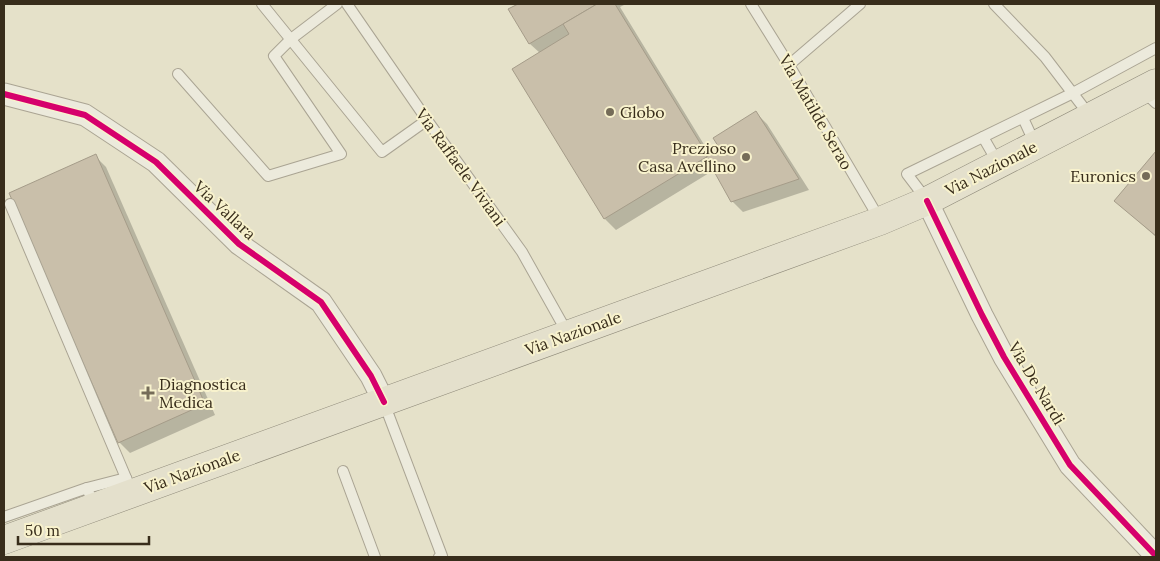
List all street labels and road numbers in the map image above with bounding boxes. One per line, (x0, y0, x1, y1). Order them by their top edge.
street label: Via Matilde Serao (774, 50, 857, 173)
street label: Via Raffaele Viviani (411, 104, 510, 230)
street label: Via Nazionale (941, 136, 1041, 200)
street label: Via Vallara (189, 176, 260, 244)
street label: Via Nazionale (521, 306, 624, 360)
street label: Via De Nardi (1004, 337, 1070, 428)
street label: Via Nazionale (140, 444, 243, 498)

